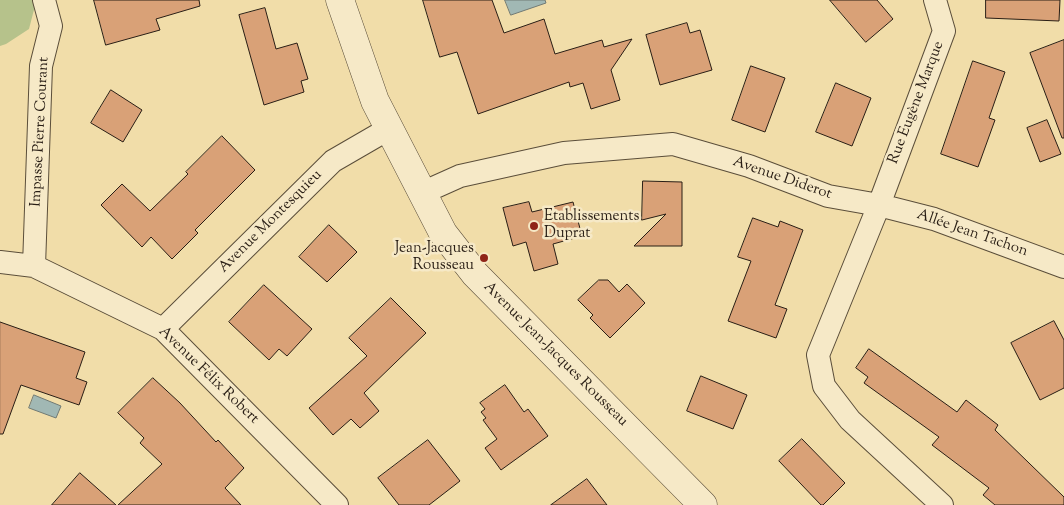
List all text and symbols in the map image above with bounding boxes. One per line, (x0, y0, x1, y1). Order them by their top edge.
street label: Rue Eugène Marque (885, 39, 949, 167)
street label: Impasse Pierre Courant (28, 57, 54, 207)
street label: Avenue Diderot (730, 154, 834, 204)
street label: Avenue Montesquieu (216, 167, 326, 277)
street label: Allée Jean Tachon (914, 207, 1030, 261)
place label: Etablissements Duprat (544, 208, 639, 243)
marker: Etablissements Duprat (528, 220, 540, 232)
place label: Jean-Jacques Rousseau (395, 240, 474, 275)
marker: Jean-Jacques Rousseau (478, 252, 490, 264)
street label: Avenue Jean-Jacques Rousseau (479, 279, 631, 431)
street label: Avenue Félix Robert (154, 324, 262, 428)

